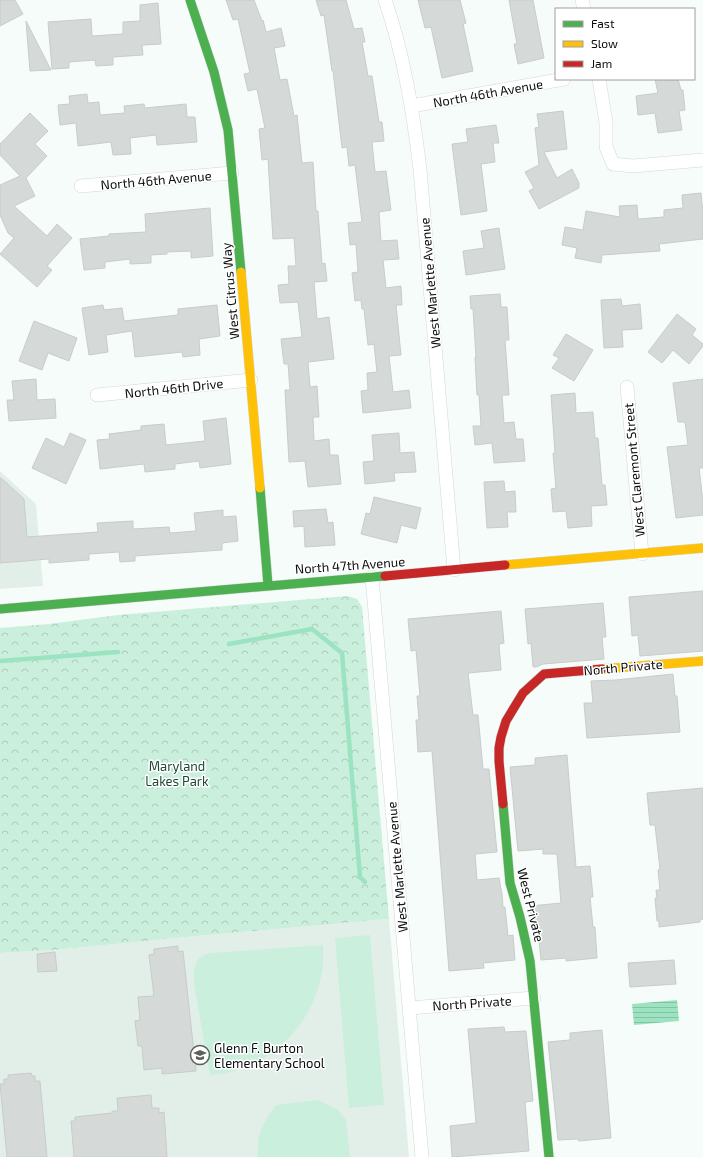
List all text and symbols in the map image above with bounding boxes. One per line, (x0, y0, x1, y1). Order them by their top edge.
legend (555, 8, 695, 80)
text: Fast (591, 16, 615, 30)
text: Slow (591, 36, 618, 50)
text: Jam (591, 56, 612, 70)
street label: North 46th Avenue (432, 75, 544, 111)
street label: North 46th Avenue (100, 167, 212, 193)
street label: West Marlette Avenue (416, 217, 444, 349)
street label: West Citrus Way (218, 242, 242, 340)
street label: North 46th Drive (124, 375, 224, 401)
street label: West Claremont Street (620, 402, 648, 538)
street label: North 47th Avenue (294, 553, 406, 577)
street label: North Private (583, 656, 663, 678)
park label: Maryland Lakes Park (145, 758, 209, 789)
street label: West Marlette Avenue (383, 801, 411, 933)
street label: West Private (514, 866, 548, 944)
street label: North Private (432, 992, 512, 1014)
place label: Glenn F. Burton Elementary School (214, 1040, 325, 1071)
school or university icon: Glenn F. Burton Elementary School (189, 1044, 211, 1066)

